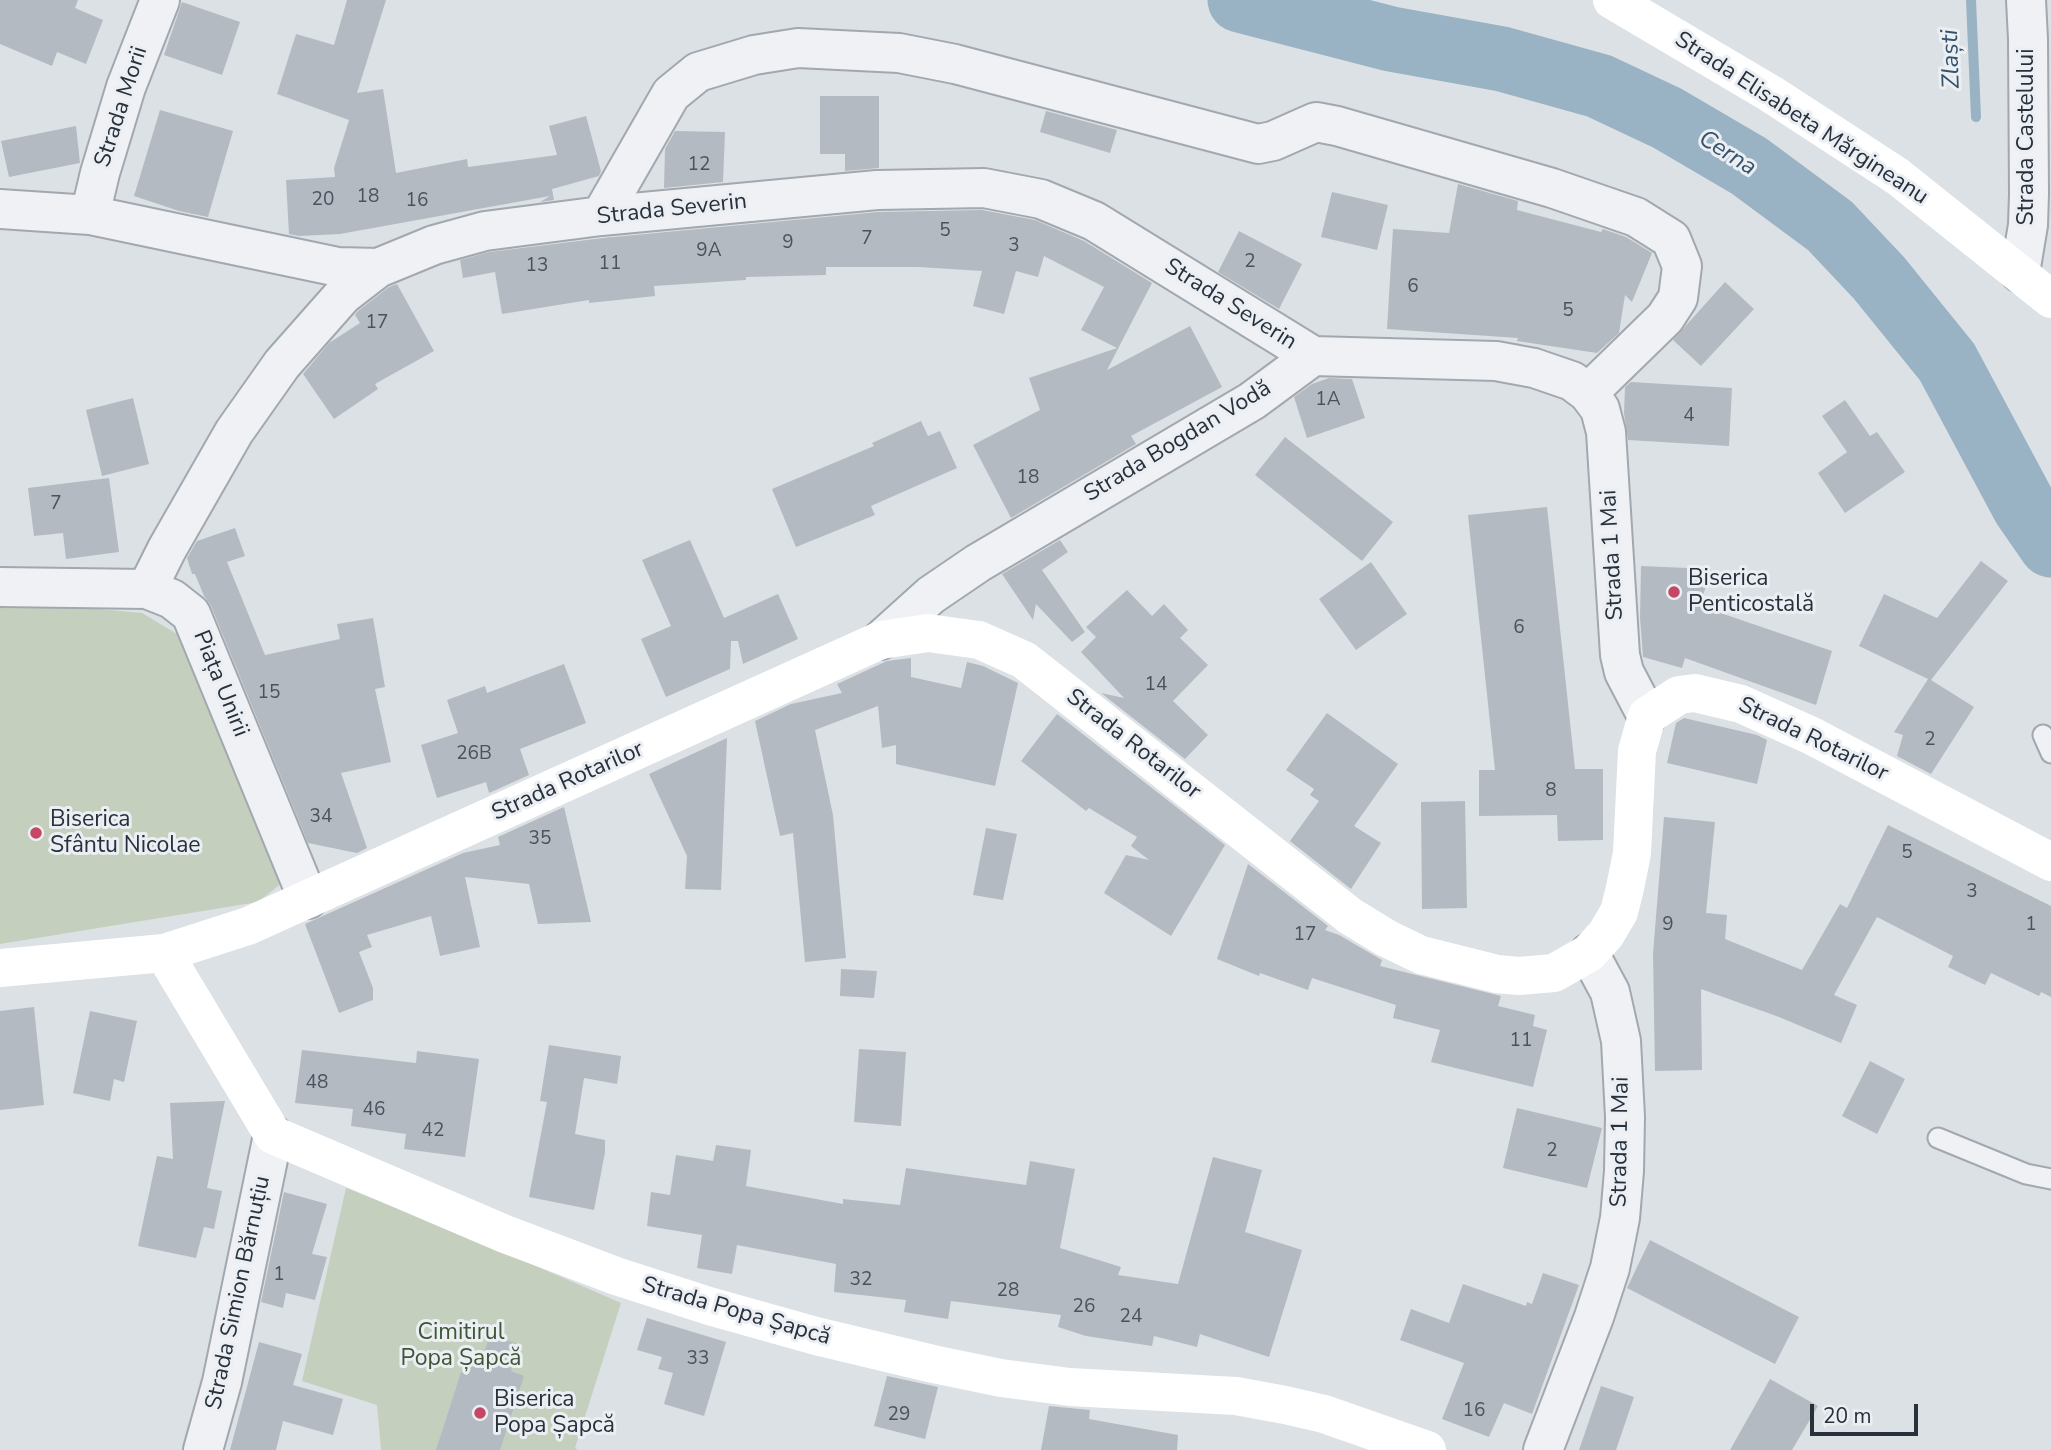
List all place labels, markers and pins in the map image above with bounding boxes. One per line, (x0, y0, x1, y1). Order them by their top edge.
place label: Biserica Penticostală (1688, 565, 1814, 619)
marker: Biserica Penticostală (1666, 584, 1682, 600)
place label: Biserica Sfântu Nicolae (50, 806, 201, 860)
marker: Biserica Sfântu Nicolae (28, 825, 44, 841)
place label: Biserica Popa Șapcă (494, 1386, 615, 1440)
marker: Biserica Popa Șapcă (472, 1405, 488, 1421)

